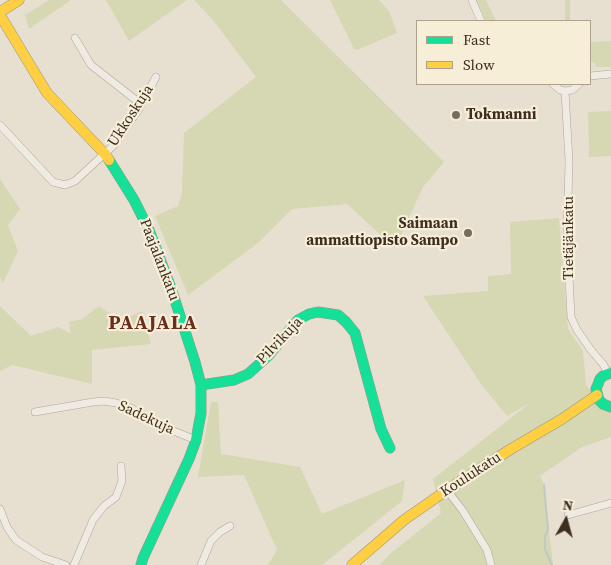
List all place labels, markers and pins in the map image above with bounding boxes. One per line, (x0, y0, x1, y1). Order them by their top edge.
place label: Tokmanni (466, 106, 536, 124)
marker: Tokmanni (450, 109, 462, 121)
place label: Saimaan ammattiopisto Sampo (306, 215, 458, 250)
marker: Saimaan ammattiopisto Sampo (462, 227, 474, 239)

